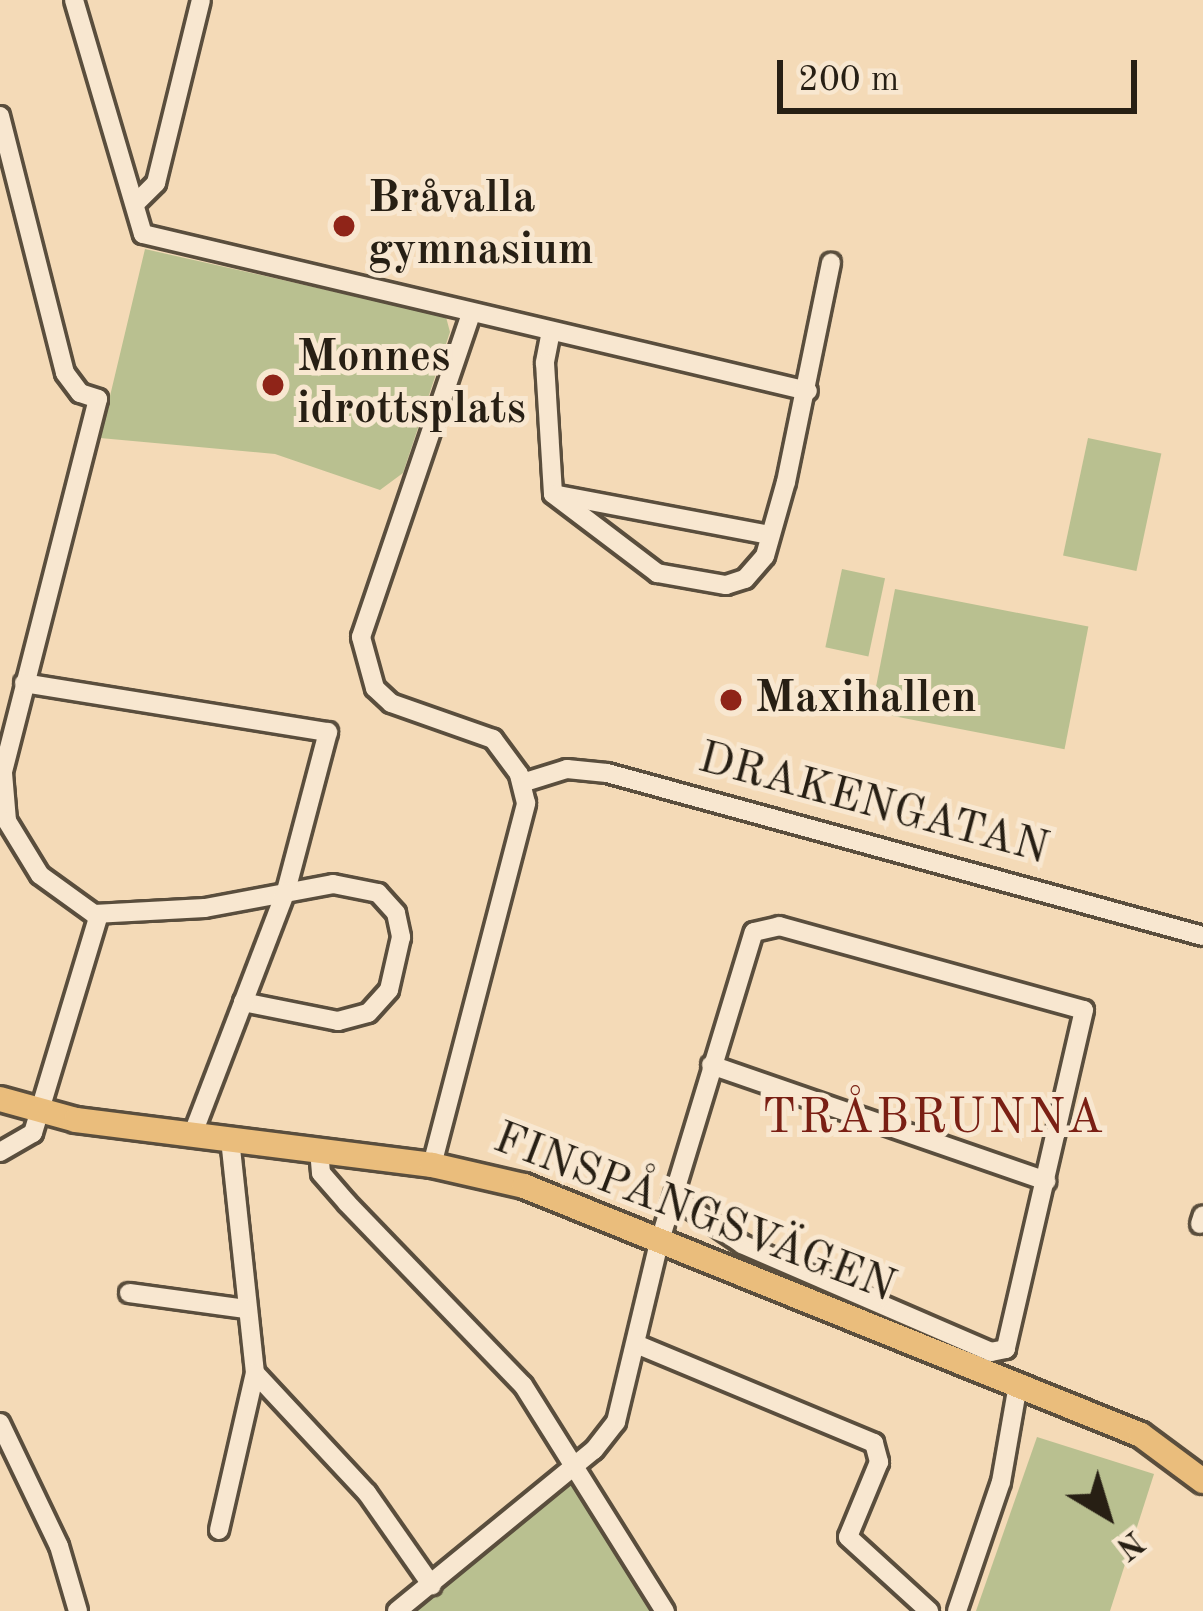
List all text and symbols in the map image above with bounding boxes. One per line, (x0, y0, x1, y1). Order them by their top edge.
scale bar (783, 36, 1143, 110)
text: 200 m (798, 63, 899, 99)
place label: Bråvalla gymnasium (368, 173, 594, 279)
marker: Bråvalla gymnasium (331, 213, 357, 239)
place label: Monnes idrottsplats (297, 332, 526, 438)
marker: Monnes idrottsplats (260, 372, 286, 398)
place label: Maxihallen (755, 673, 977, 727)
marker: Maxihallen (718, 687, 744, 713)
street label: DRAKENGATAN (692, 732, 1054, 878)
district label: TRÅBRUNNA (762, 1091, 1106, 1149)
street label: FINSPÅNGSVÄGEN (485, 1112, 903, 1316)
north arrow (1047, 1455, 1167, 1575)
text: N (1109, 1523, 1150, 1565)

